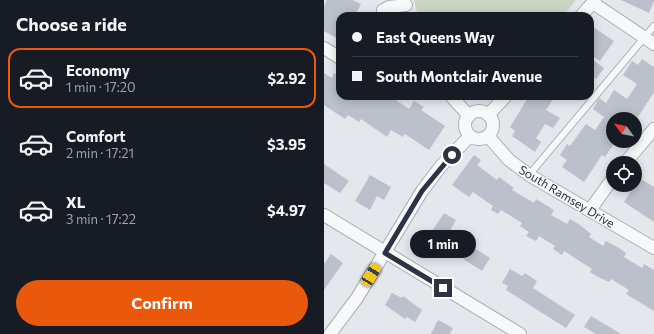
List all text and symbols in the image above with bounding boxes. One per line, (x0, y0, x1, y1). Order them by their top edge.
text: Choose a ride (16, 13, 127, 35)
text: East Queens Way (376, 28, 495, 46)
icon: car (18, 60, 54, 96)
text: Economy (66, 61, 130, 79)
text: South Montclair Avenue (376, 67, 542, 85)
text: $2.92 (267, 69, 306, 87)
text: 1 min · 17:20 (66, 79, 135, 95)
north arrow (606, 112, 642, 148)
map controls (606, 112, 642, 192)
icon: car (18, 126, 54, 162)
text: Comfort (66, 127, 126, 145)
text: $3.95 (267, 135, 306, 153)
text: 2 min · 17:21 (66, 145, 134, 161)
route start (443, 146, 461, 164)
button: locate (606, 156, 642, 192)
street label: South Ramsey Drive (517, 162, 617, 230)
icon: car (18, 192, 54, 228)
text: XL (66, 193, 85, 211)
text: $4.97 (267, 201, 306, 219)
text: 3 min · 17:22 (66, 211, 136, 227)
callout: 1 min (410, 230, 476, 258)
text: 1 min (428, 236, 458, 252)
car (360, 262, 382, 288)
route end (434, 279, 452, 297)
button: Confirm (16, 280, 308, 326)

